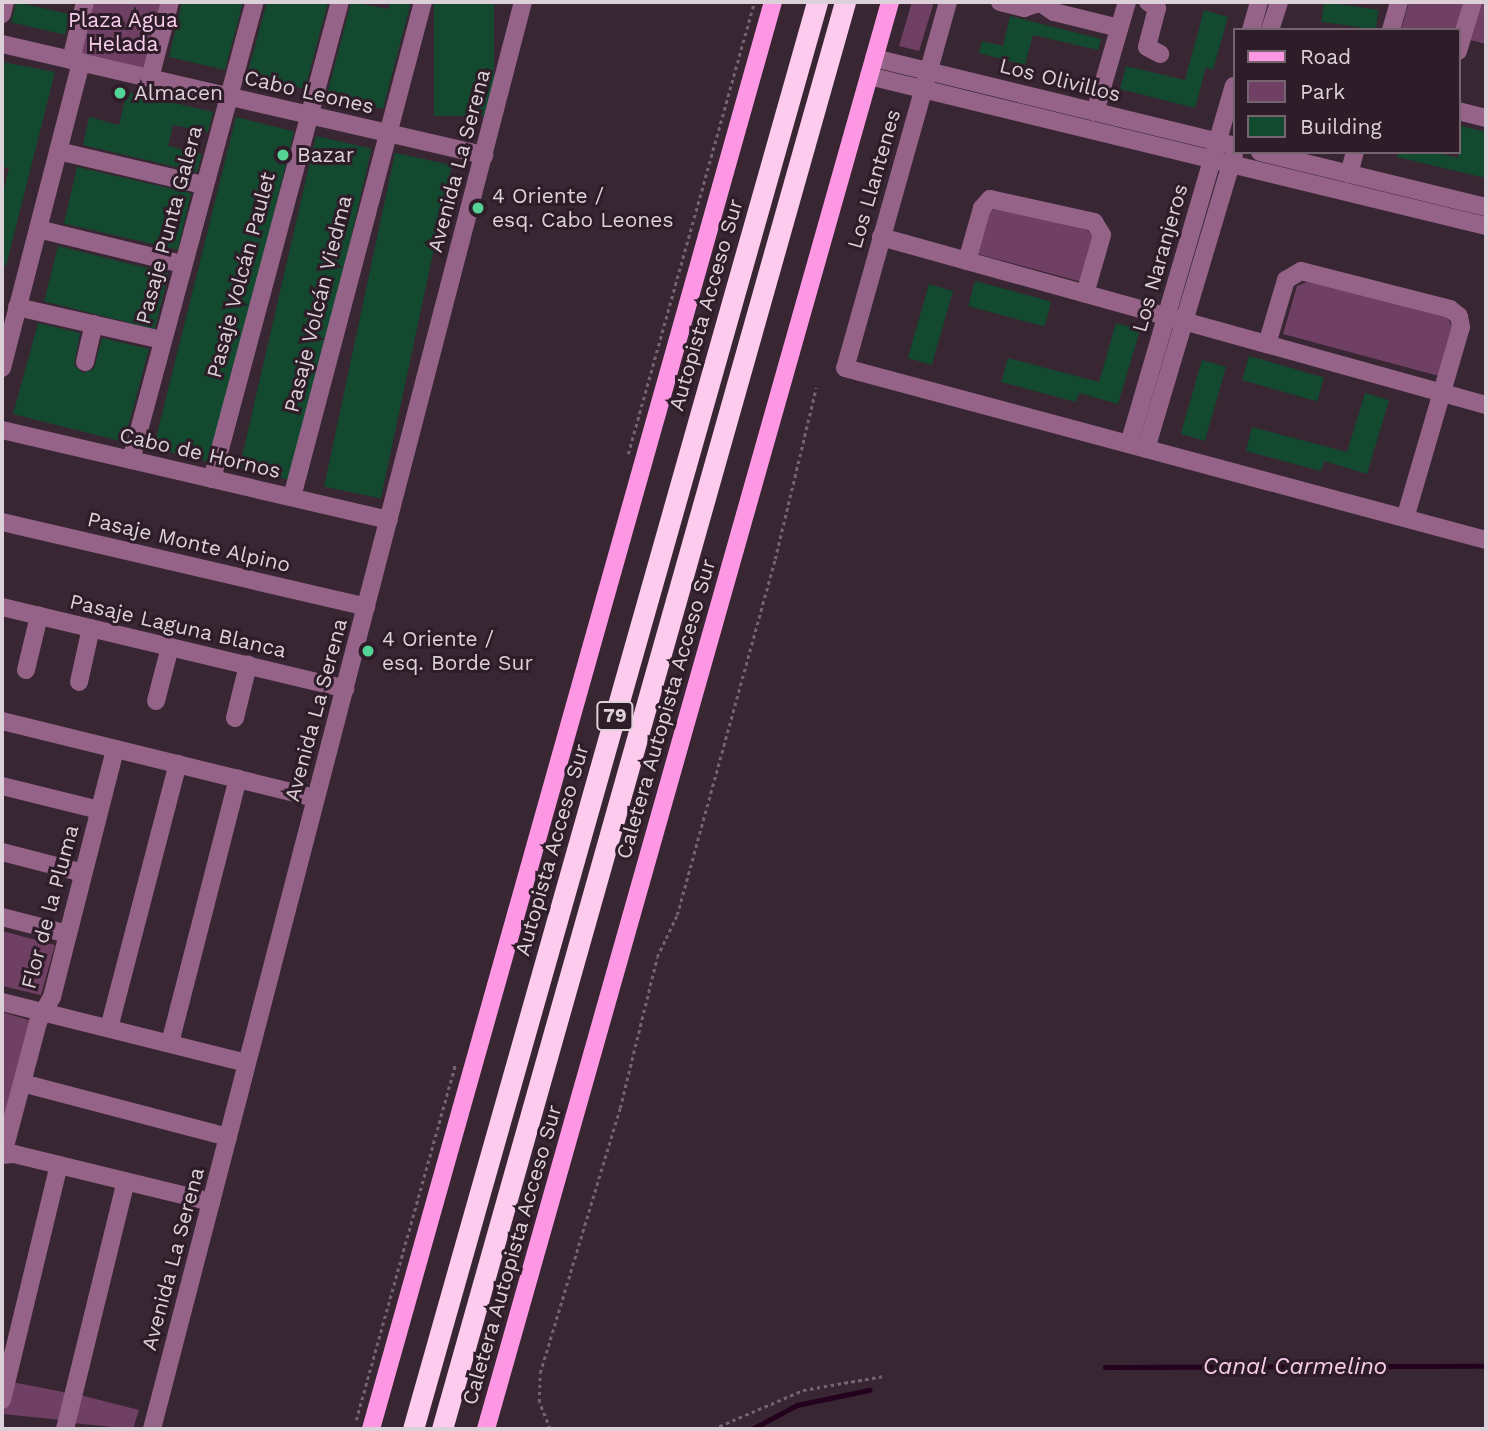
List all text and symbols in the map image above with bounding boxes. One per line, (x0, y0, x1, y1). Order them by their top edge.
park label: Plaza Agua Helada (67, 7, 179, 57)
legend (1232, 28, 1460, 154)
text: Road (1300, 44, 1351, 69)
street label: Los Olivillos (997, 53, 1123, 107)
street label: Cabo Leones (242, 65, 376, 119)
street label: Avenida La Serena (422, 66, 496, 256)
text: Park (1300, 79, 1345, 104)
place label: Almacen (134, 80, 223, 106)
marker: Almacen (112, 85, 128, 101)
street label: Los Llantenes (842, 106, 906, 252)
text: Building (1300, 114, 1382, 139)
street label: Pasaje Punta Galera (130, 123, 208, 327)
place label: Bazar (297, 142, 354, 168)
marker: Bazar (275, 147, 291, 163)
street label: Pasaje Volcán Paulet (201, 169, 281, 381)
street label: Los Naranjeros (1127, 181, 1193, 335)
place label: 4 Oriente / esq. Cabo Leones (492, 183, 673, 233)
street label: Pasaje Volcán Viedma (279, 192, 357, 416)
street label: Autopista Acceso Sur (663, 195, 749, 415)
marker: 4 Oriente / esq. Cabo Leones (470, 200, 486, 216)
street label: Cabo de Hornos (117, 422, 283, 484)
street label: Pasaje Monte Alpino (85, 506, 293, 578)
street label: Caletera Autopista Acceso Sur (611, 555, 721, 863)
street label: Pasaje Laguna Blanca (67, 589, 289, 663)
street label: Avenida La Serena (279, 615, 353, 805)
place label: 4 Oriente / esq. Borde Sur (382, 626, 533, 676)
marker: 4 Oriente / esq. Borde Sur (360, 643, 376, 659)
road number: 79 (596, 701, 634, 732)
street label: Autopista Acceso Sur (509, 740, 595, 960)
street label: Flor de la Pluma (16, 822, 84, 992)
street label: Caletera Autopista Acceso Sur (457, 1101, 567, 1409)
street label: Avenida La Serena (136, 1164, 210, 1354)
water label: Canal Carmelino (1202, 1353, 1388, 1381)

